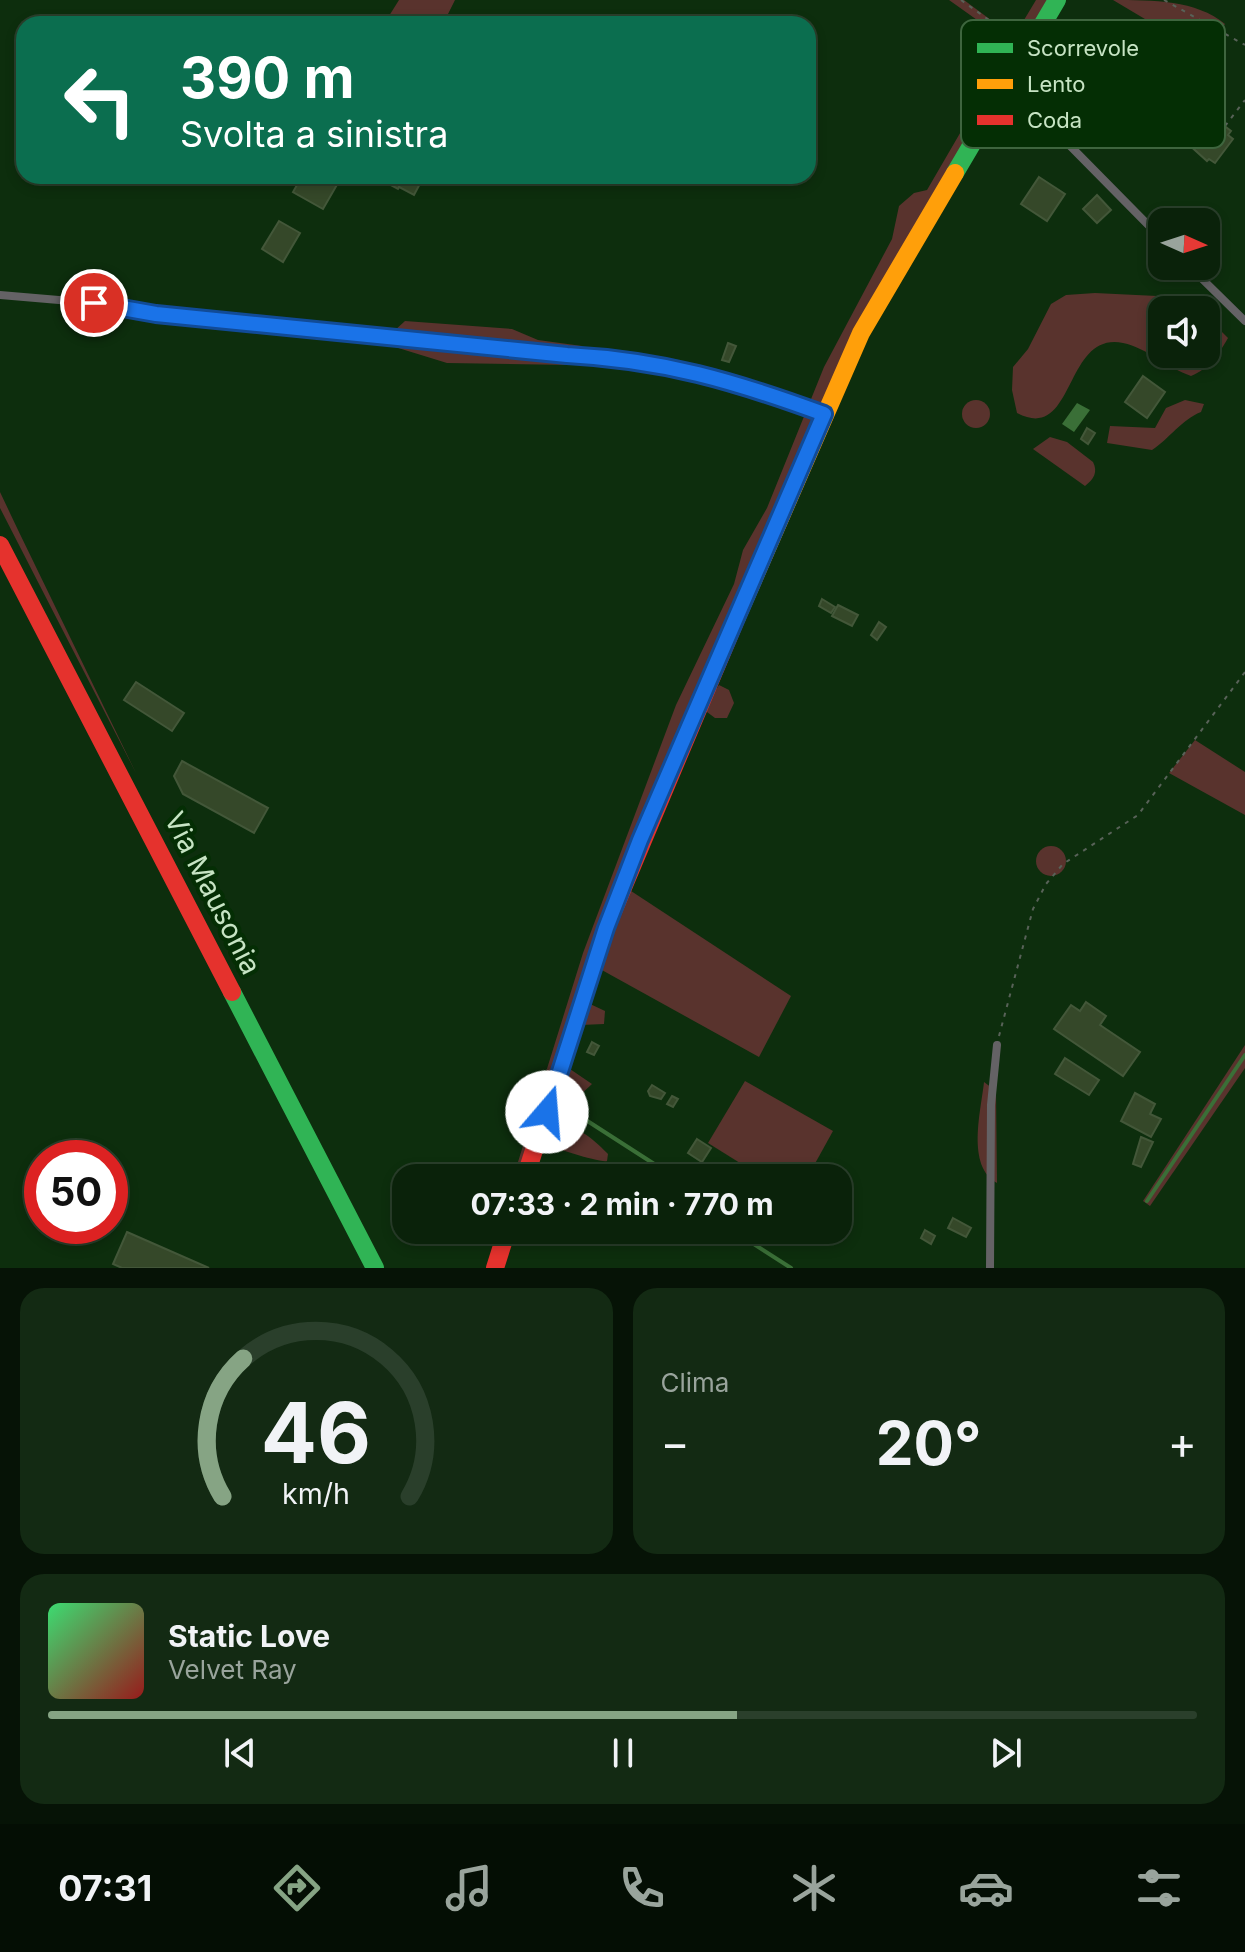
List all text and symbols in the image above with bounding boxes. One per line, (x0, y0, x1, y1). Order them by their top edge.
legend (961, 20, 1225, 148)
text: Scorrevole (1027, 35, 1139, 61)
text: 390 m (180, 44, 355, 112)
icon: left (48, 48, 152, 152)
text: Lento (1027, 71, 1085, 97)
text: Coda (1027, 107, 1082, 133)
text: Svolta a sinistra (180, 112, 448, 156)
north arrow (1148, 208, 1220, 280)
map controls (1148, 208, 1220, 368)
pin (60, 269, 128, 337)
icon: arrive (72, 281, 116, 325)
button: sound (1148, 296, 1220, 368)
street label: Via Mausonia (157, 806, 269, 980)
position arrow (505, 1070, 589, 1154)
speed limit sign: 50 (24, 1140, 128, 1244)
text: 07:33 · 2 min · 770 m (470, 1186, 774, 1222)
text: Clima (661, 1367, 729, 1398)
text: 46 (261, 1382, 371, 1483)
text: 20° (876, 1407, 982, 1479)
text: − (661, 1416, 690, 1470)
text: + (1168, 1416, 1197, 1470)
text: km/h (282, 1476, 350, 1511)
text: Static Love (168, 1618, 330, 1654)
text: Velvet Ray (168, 1654, 297, 1685)
icon: previous (218, 1731, 262, 1775)
icon: pause (601, 1731, 645, 1775)
icon: next (984, 1731, 1028, 1775)
icon: directions (269, 1860, 325, 1916)
icon: music (441, 1860, 497, 1916)
icon: phone (614, 1860, 670, 1916)
icon: climate (786, 1860, 842, 1916)
icon: car (958, 1860, 1014, 1916)
icon: filters (1131, 1860, 1187, 1916)
text: 07:31 (58, 1866, 152, 1910)

